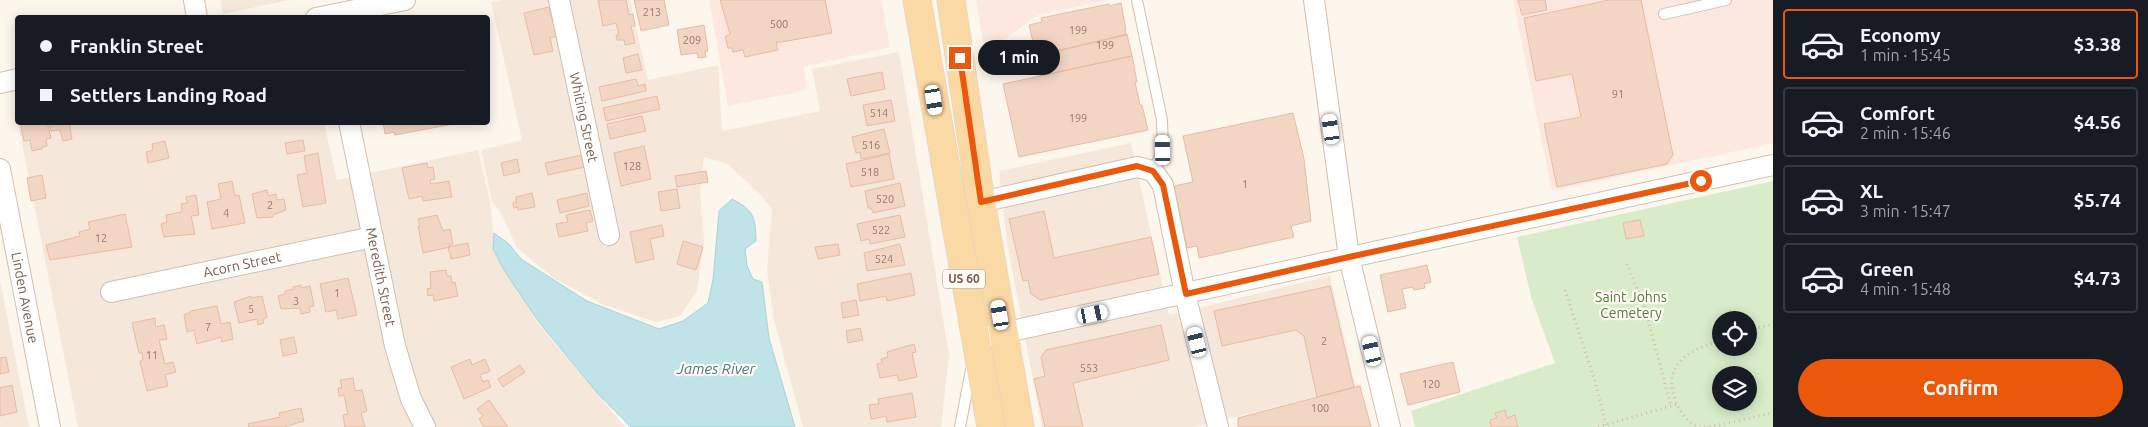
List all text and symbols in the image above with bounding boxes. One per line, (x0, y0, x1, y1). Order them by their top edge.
house number: 213 (643, 6, 661, 18)
house number: 500 (770, 18, 788, 30)
icon: car (1800, 22, 1845, 67)
house number: 199 (1069, 24, 1087, 36)
text: Economy (1860, 24, 1941, 46)
text: $3.38 (2073, 33, 2121, 55)
house number: 209 (683, 34, 701, 46)
text: Franklin Street (70, 35, 203, 57)
house number: 199 (1096, 39, 1114, 51)
callout: 1 min (978, 40, 1060, 76)
text: 1 min · 15:45 (1860, 46, 1951, 64)
route end (949, 47, 971, 69)
text: 1 min (999, 48, 1039, 66)
street label: Whiting Street (567, 71, 601, 164)
text: Settlers Landing Road (70, 84, 267, 106)
car (924, 84, 943, 116)
house number: 91 (1612, 88, 1624, 100)
icon: car (1800, 100, 1845, 145)
text: Comfort (1860, 102, 1935, 124)
house number: 514 (870, 107, 888, 119)
text: $4.56 (2073, 111, 2121, 133)
house number: 199 (1069, 112, 1087, 124)
car (1321, 113, 1340, 145)
text: 2 min · 15:46 (1860, 124, 1951, 142)
car (1155, 135, 1170, 165)
house number: 516 (862, 139, 880, 151)
house number: 128 (623, 160, 641, 172)
house number: 518 (861, 166, 879, 178)
route start (1690, 170, 1712, 192)
house number: 1 (1242, 178, 1248, 190)
icon: car (1800, 178, 1845, 223)
text: XL (1860, 180, 1883, 202)
text: $5.74 (2073, 189, 2121, 211)
house number: 520 (876, 193, 894, 205)
house number: 2 (267, 199, 273, 211)
text: 3 min · 15:47 (1860, 202, 1951, 220)
house number: 4 (223, 207, 229, 219)
house number: 522 (872, 224, 890, 236)
street label: Meredith Street (363, 226, 399, 328)
house number: 12 (95, 232, 107, 244)
street label: Acorn Street (202, 248, 283, 280)
street label: Linden Avenue (8, 250, 42, 345)
house number: 524 (875, 253, 893, 265)
icon: car (1800, 256, 1845, 301)
text: Green (1860, 258, 1914, 280)
text: $4.73 (2073, 267, 2121, 289)
road number: US 60 (943, 270, 985, 288)
text: 4 min · 15:48 (1860, 280, 1951, 298)
house number: 1 (334, 287, 340, 299)
park label: Saint Johns Cemetery (1595, 289, 1667, 321)
house number: 3 (293, 295, 299, 307)
car (990, 299, 1009, 331)
house number: 5 (248, 303, 254, 315)
car (1076, 304, 1109, 324)
map controls (1712, 311, 1757, 411)
button: locate (1712, 311, 1757, 356)
house number: 7 (205, 321, 211, 333)
car (1186, 326, 1207, 358)
house number: 2 (1321, 335, 1327, 347)
car (1361, 335, 1382, 367)
house number: 11 (146, 349, 158, 361)
button: Confirm (1798, 359, 2123, 417)
water label: James River (676, 360, 756, 377)
house number: 553 (1080, 362, 1098, 374)
button: layers (1712, 366, 1757, 411)
house number: 120 (1422, 378, 1440, 390)
house number: 100 (1311, 402, 1329, 414)

